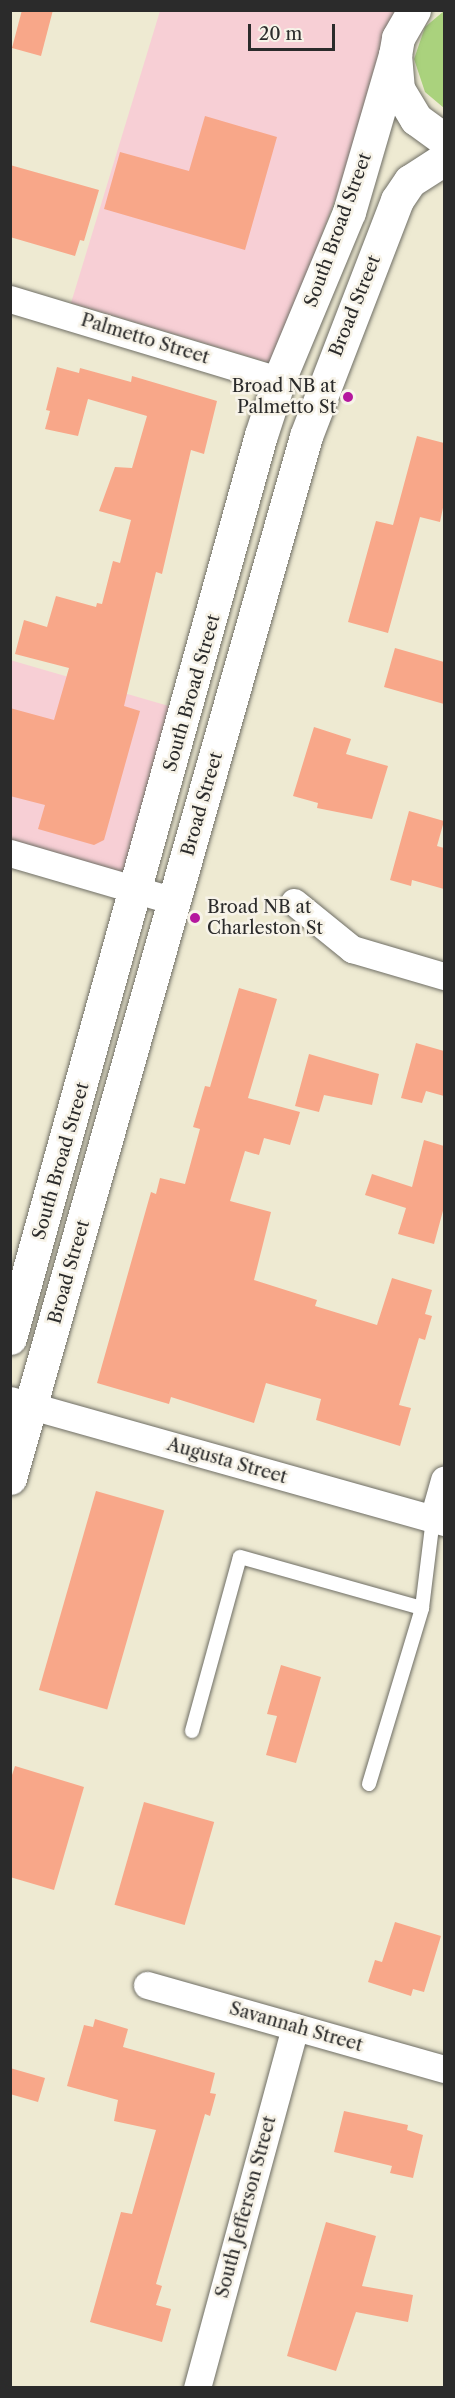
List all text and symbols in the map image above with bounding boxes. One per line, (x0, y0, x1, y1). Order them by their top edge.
scale bar (251, 12, 338, 50)
text: 20 m (259, 23, 302, 45)
street label: South Broad Street (300, 150, 376, 310)
street label: Broad Street (325, 252, 385, 360)
street label: Palmetto Street (78, 309, 212, 369)
place label: Broad NB at Palmetto St (232, 376, 336, 418)
marker: Broad NB at Palmetto St (341, 390, 355, 404)
street label: South Broad Street (159, 612, 225, 774)
street label: Broad Street (177, 750, 227, 858)
place label: Broad NB at Charleston St (207, 897, 323, 940)
marker: Broad NB at Charleston St (188, 911, 202, 925)
street label: South Broad Street (28, 1080, 94, 1242)
street label: Broad Street (44, 1218, 94, 1326)
street label: Augusta Street (164, 1434, 290, 1488)
street label: Savannah Street (227, 1998, 365, 2056)
street label: South Jefferson Street (211, 2114, 281, 2300)

